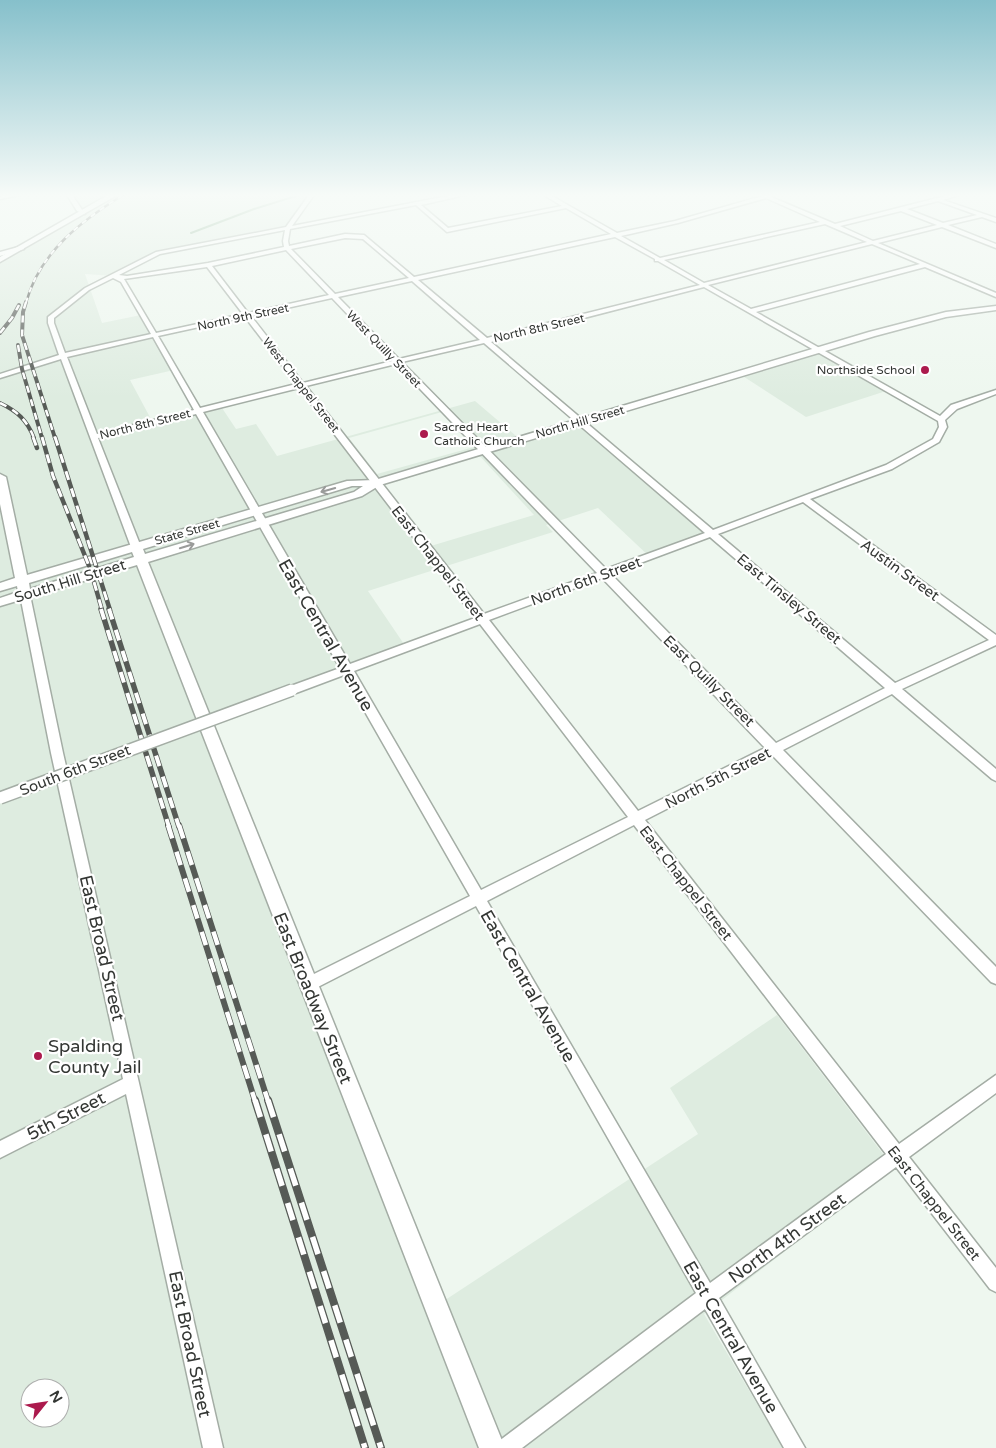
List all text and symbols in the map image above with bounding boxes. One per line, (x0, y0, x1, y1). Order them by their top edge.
street label: North 9th Street (196, 300, 290, 334)
street label: West Quilly Street (344, 308, 425, 391)
street label: North 8th Street (492, 311, 586, 345)
street label: West Chappel Street (260, 335, 343, 436)
place label: Northside School (817, 363, 915, 377)
marker: Northside School (919, 364, 931, 376)
street label: North Hill Street (534, 403, 626, 441)
street label: North 8th Street (98, 406, 192, 442)
place label: Sacred Heart Catholic Church (434, 420, 525, 448)
marker: Sacred Heart Catholic Church (418, 428, 430, 440)
one-way arrow (321, 486, 337, 496)
street label: East Chappel Street (388, 502, 489, 624)
street label: State Street (153, 516, 222, 548)
street label: Austin Street (857, 535, 943, 605)
one-way arrow (179, 541, 195, 551)
street label: East Tinsley Street (733, 550, 845, 648)
street label: North 6th Street (528, 553, 644, 609)
street label: South Hill Street (12, 555, 128, 606)
street label: East Central Avenue (273, 555, 379, 715)
street label: East Quilly Street (660, 632, 759, 731)
street label: South 6th Street (17, 740, 133, 799)
street label: North 5th Street (662, 743, 774, 812)
street label: East Chappel Street (636, 822, 737, 944)
street label: East Broad Street (75, 873, 130, 1023)
street label: East Central Avenue (475, 906, 581, 1066)
street label: East Broadway Street (269, 909, 357, 1087)
place label: Spalding County Jail (48, 1035, 141, 1078)
marker: Spalding County Jail (32, 1050, 44, 1062)
street label: 5th Street (23, 1087, 109, 1145)
street label: East Chappel Street (884, 1142, 985, 1264)
street label: North 4th Street (724, 1188, 850, 1288)
street label: East Central Avenue (678, 1257, 784, 1417)
street label: East Broad Street (164, 1269, 216, 1419)
north arrow (20, 1378, 70, 1428)
text: N (46, 1388, 66, 1406)

